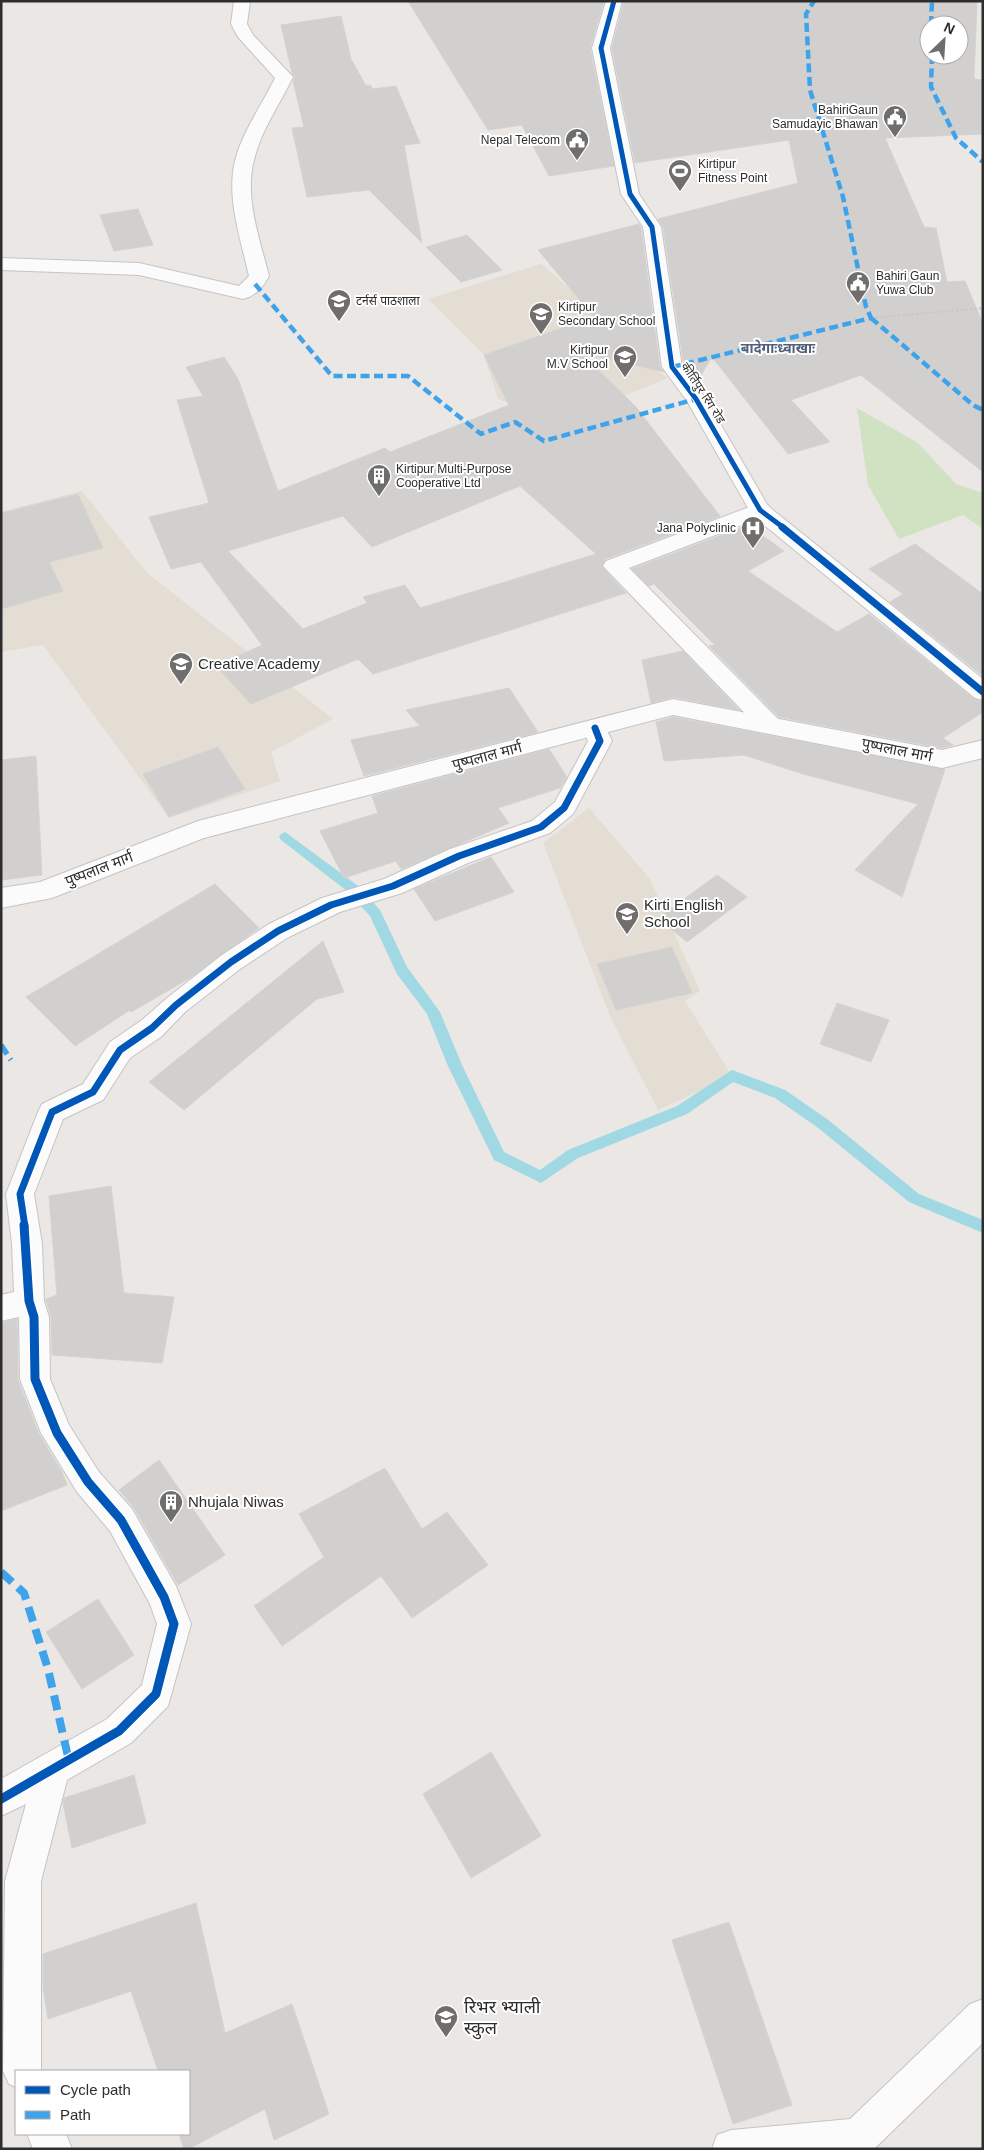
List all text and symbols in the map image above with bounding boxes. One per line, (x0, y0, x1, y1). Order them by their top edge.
north arrow (919, 15, 969, 65)
text: N (942, 19, 957, 38)
place label: BahiriGaun Samudayic Bhawan (772, 103, 878, 131)
public building icon: BahiriGaun Samudayic Bhawan (882, 104, 908, 138)
public building icon: Nepal Telecom (564, 127, 590, 161)
place label: Nepal Telecom (481, 133, 560, 147)
place label: Kirtipur Fitness Point (698, 157, 768, 185)
sports icon: Kirtipur Fitness Point (667, 158, 693, 192)
place label: Bahiri Gaun Yuwa Club (876, 269, 939, 297)
public building icon: Bahiri Gaun Yuwa Club (845, 270, 871, 304)
school or university icon: टर्नर्स पाठशाला (326, 288, 352, 322)
place label: टर्नर्स पाठशाला (356, 294, 420, 308)
place label: Kirtipur Secondary School (558, 300, 655, 328)
school or university icon: Kirtipur Secondary School (528, 301, 554, 335)
district label: बादेगाःध्वाखाः (741, 339, 816, 356)
place label: Kirtipur M.V School (547, 343, 608, 371)
school or university icon: Kirtipur M.V School (612, 344, 638, 378)
street label: कीर्तिपुर रिंग रोड (677, 359, 729, 427)
place label: Kirtipur Multi-Purpose Cooperative Ltd (396, 462, 512, 490)
building icon: Kirtipur Multi-Purpose Cooperative Ltd (366, 463, 392, 497)
hospital icon: Jana Polyclinic (740, 515, 766, 549)
place label: Jana Polyclinic (657, 521, 736, 535)
school or university icon: Creative Academy (168, 651, 194, 685)
place label: Creative Academy (198, 655, 320, 672)
street label: पुष्पलाल मार्ग (860, 734, 935, 767)
street label: पुष्पलाल मार्ग (450, 738, 525, 775)
street label: पुष्पलाल मार्ग (62, 847, 137, 891)
place label: Kirti English School (644, 896, 723, 930)
school or university icon: Kirti English School (614, 901, 640, 935)
building icon: Nhujala Niwas (158, 1489, 184, 1523)
place label: Nhujala Niwas (188, 1493, 284, 1510)
place label: रिभर भ्याली स्कुल (464, 1997, 541, 2040)
school or university icon: रिभर भ्याली स्कुल (433, 2004, 459, 2038)
legend (15, 2070, 190, 2135)
text: Cycle path (60, 2081, 131, 2098)
text: Path (60, 2106, 91, 2123)

